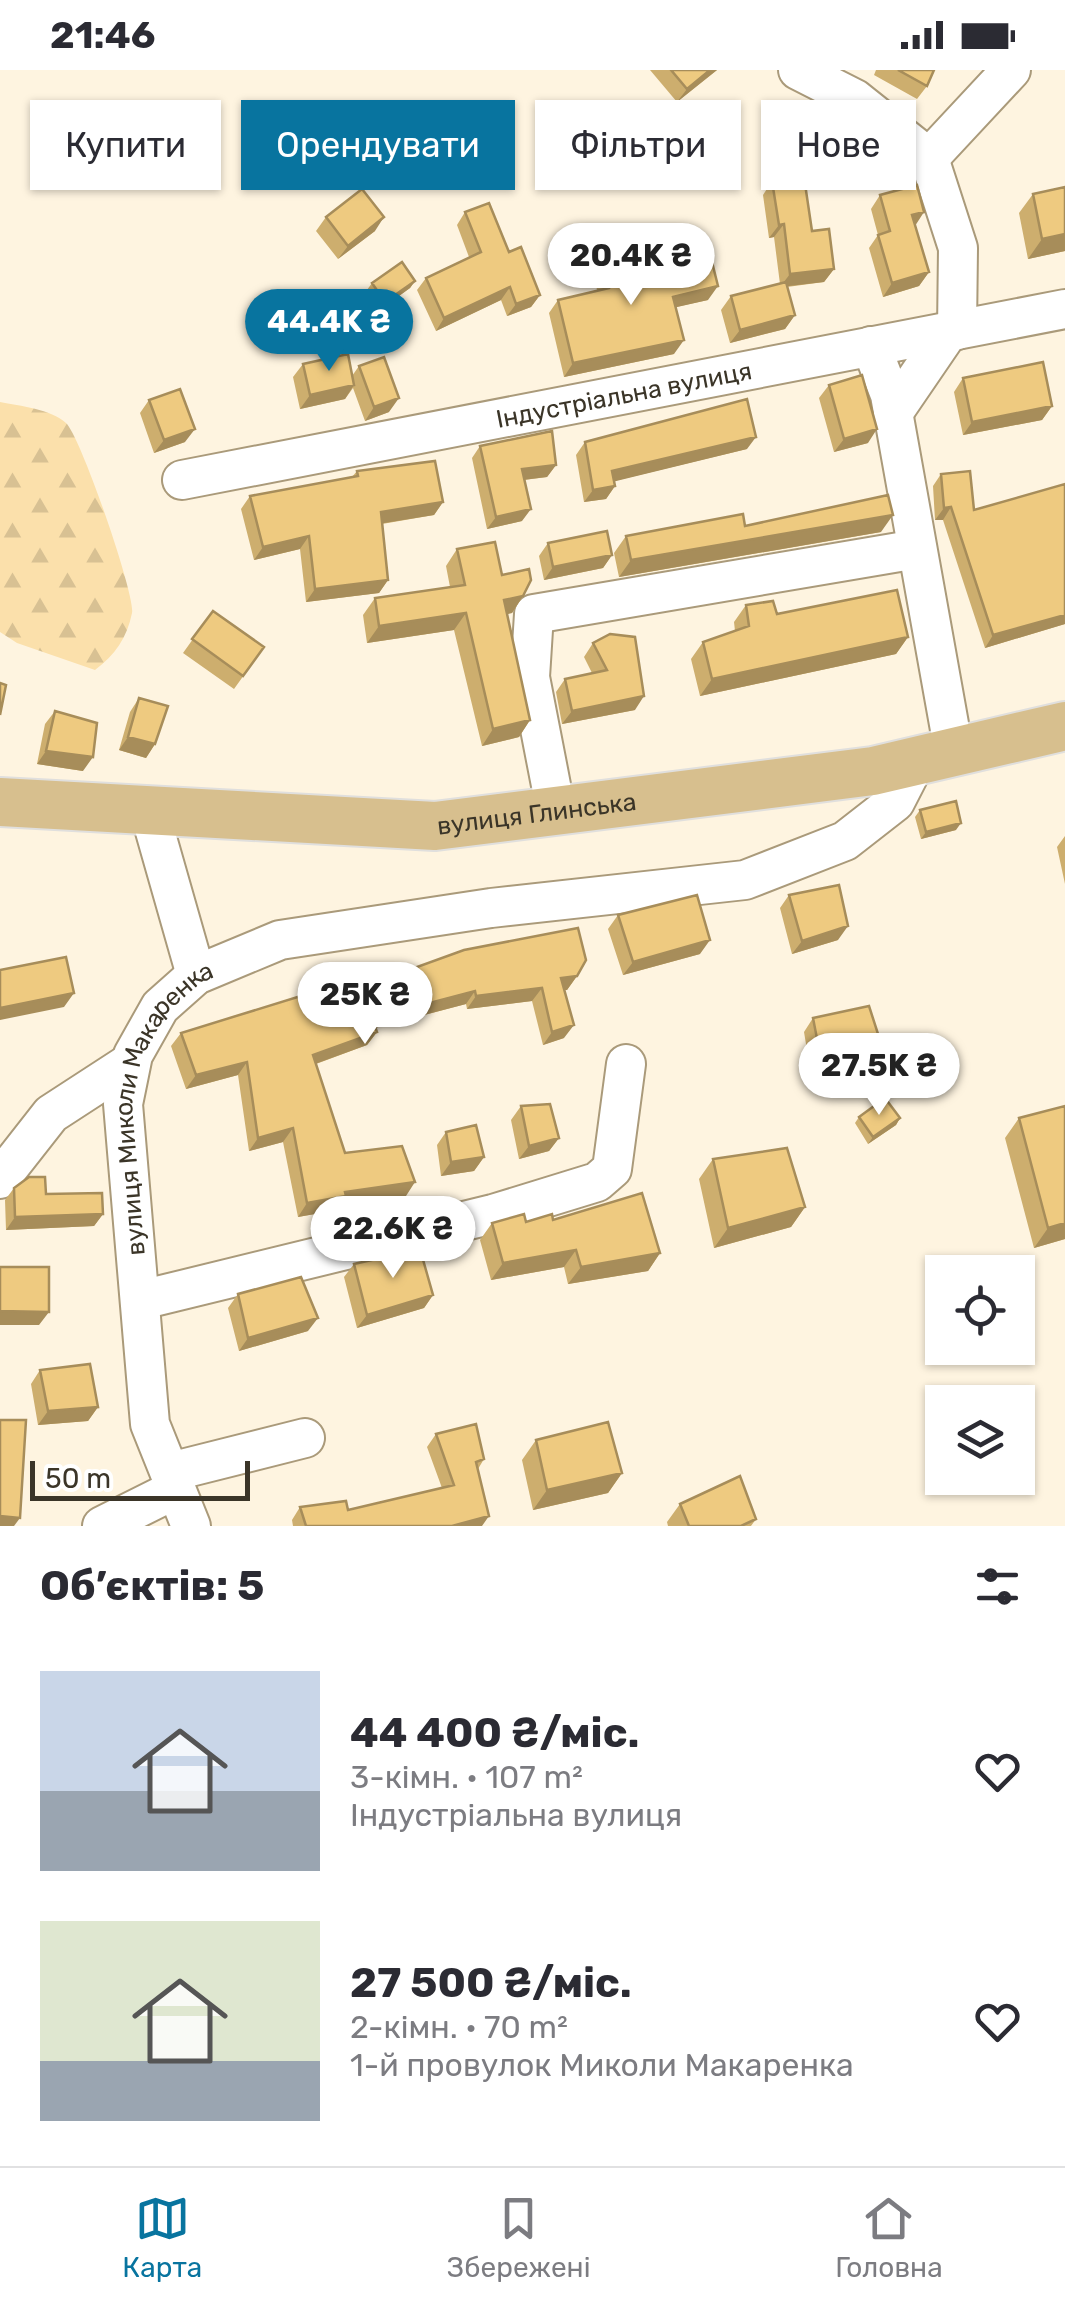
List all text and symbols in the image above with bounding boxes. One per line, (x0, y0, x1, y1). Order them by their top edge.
text: 21:46 (50, 12, 155, 58)
chip: Купити (30, 100, 221, 190)
chip: Орендувати (241, 100, 515, 190)
chip: Фільтри (535, 100, 741, 190)
chip: Нове (761, 100, 916, 190)
pin: 20.4K ₴ (539, 223, 723, 308)
text: 20.4K ₴ (570, 236, 692, 274)
pin: 44.4K ₴ (237, 289, 421, 374)
text: 44.4K ₴ (267, 302, 391, 340)
street label: Індустріальна вулиця (494, 356, 754, 433)
street label: вулиця Глинська (435, 786, 638, 840)
street label: вулиця Миколи Макаренка (108, 955, 217, 1257)
pin: 25K ₴ (295, 962, 435, 1047)
text: 25K ₴ (319, 975, 411, 1013)
pin: 27.5K ₴ (787, 1033, 971, 1118)
text: 27.5K ₴ (821, 1046, 937, 1084)
pin: 22.6K ₴ (301, 1196, 485, 1281)
text: 22.6K ₴ (333, 1209, 453, 1247)
map controls (925, 1255, 1035, 1495)
button: locate (925, 1255, 1035, 1365)
button: layers (925, 1385, 1035, 1495)
scale bar (30, 1456, 250, 1500)
text: 50 m (45, 1462, 111, 1495)
icon: filters (970, 1559, 1025, 1614)
text: Об’єктів: 5 (40, 1561, 264, 1611)
text: 44 400 ₴/міс. (350, 1708, 639, 1758)
icon: home (120, 1711, 240, 1831)
icon: heart (970, 1744, 1025, 1799)
text: 3-кімн. · 107 m² (350, 1758, 583, 1796)
text: Індустріальна вулиця (350, 1796, 682, 1834)
text: 27 500 ₴/міс. (350, 1958, 632, 2008)
icon: home (120, 1961, 240, 2081)
icon: heart (970, 1994, 1025, 2049)
text: 2-кімн. · 70 m² (350, 2008, 568, 2046)
text: 1-й провулок Миколи Макаренка (350, 2046, 854, 2084)
tab: Карта (122, 2191, 202, 2284)
tab: Збережені (447, 2191, 590, 2284)
tab: Головна (835, 2191, 943, 2284)

